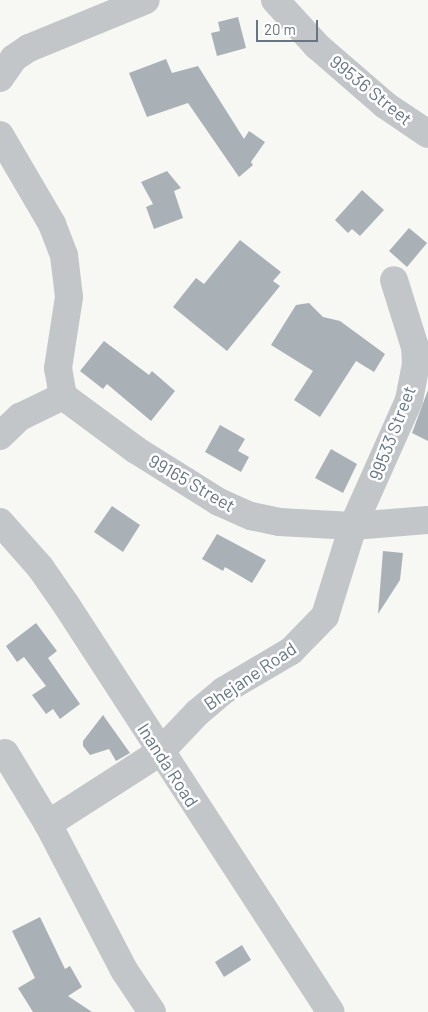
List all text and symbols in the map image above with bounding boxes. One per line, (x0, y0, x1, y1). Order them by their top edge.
scale bar (258, 10, 320, 42)
text: 20 m (264, 20, 296, 38)
street label: 99536 Street (326, 50, 416, 130)
street label: 99533 Street (364, 383, 420, 483)
street label: 99165 Street (145, 450, 239, 516)
street label: Bhejane Road (200, 637, 300, 715)
street label: Inanda Road (133, 719, 203, 811)

